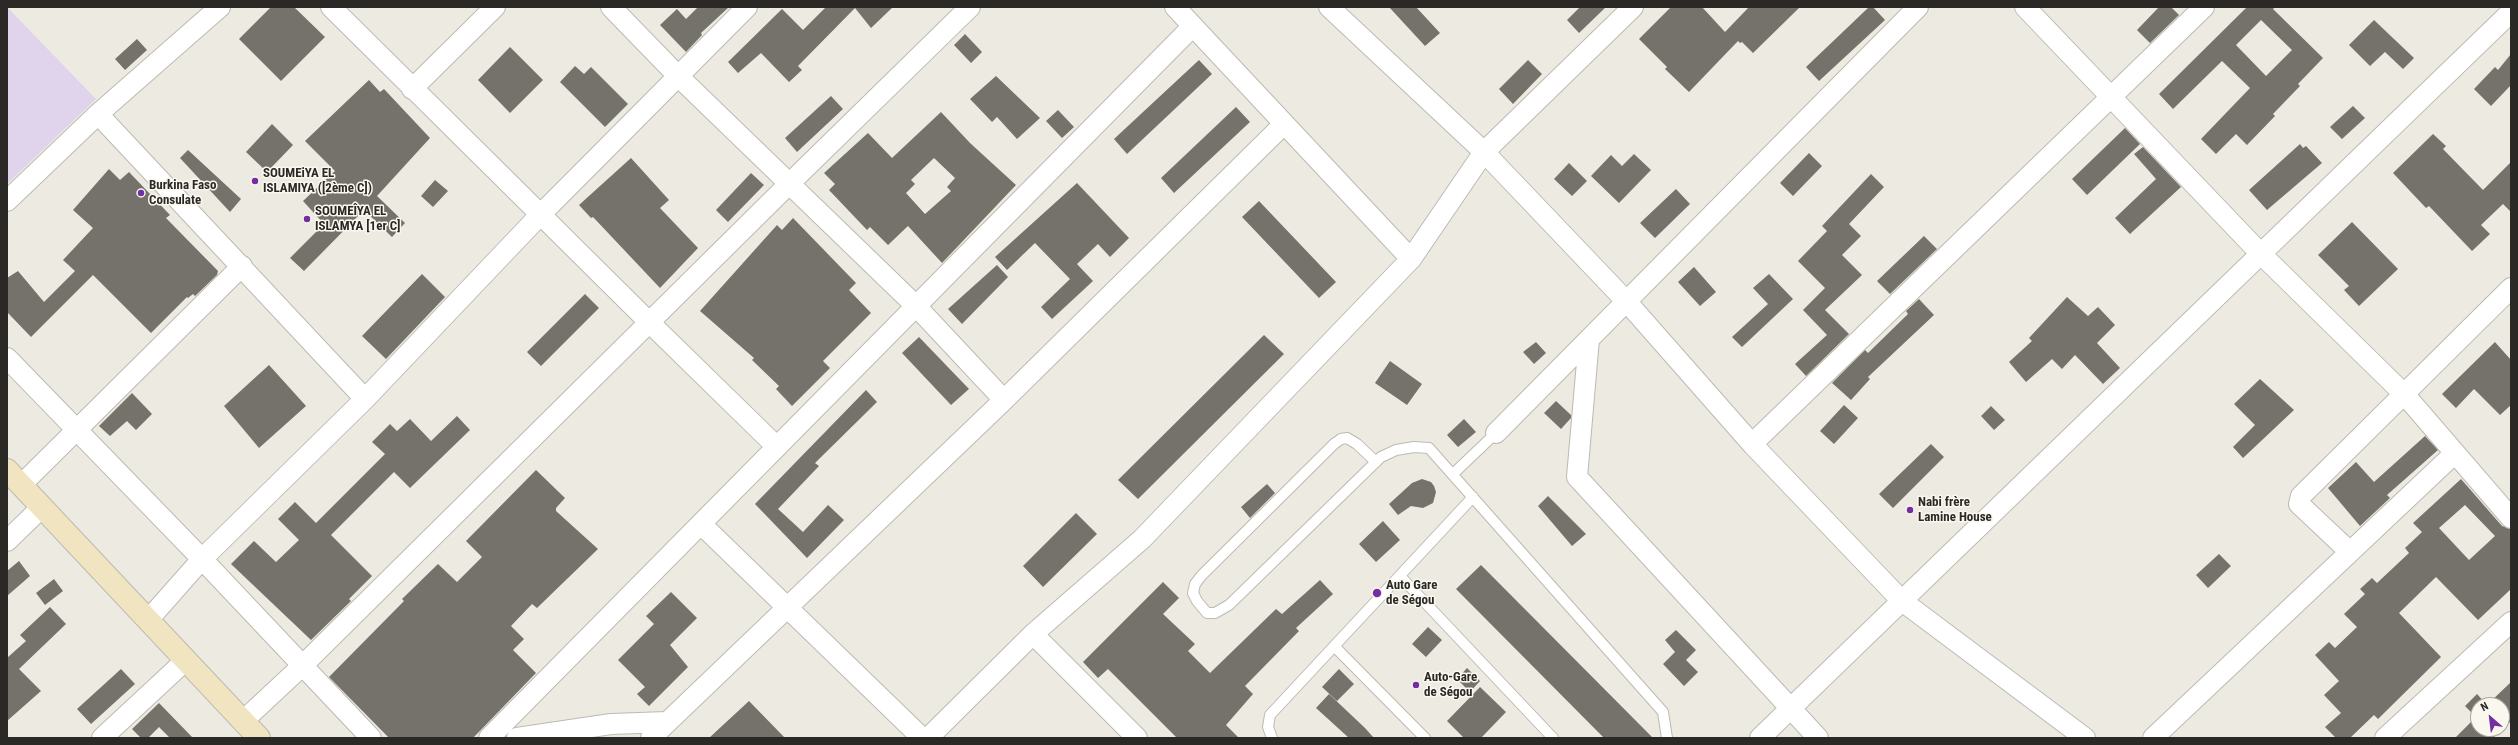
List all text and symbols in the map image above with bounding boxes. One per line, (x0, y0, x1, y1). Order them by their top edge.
place label: SOUMEiYA EL ISLAMIYA ([2ème C]) (263, 166, 372, 197)
marker: SOUMEiYA EL ISLAMIYA ([2ème C]) (250, 176, 260, 186)
place label: Burkina Faso Consulate (149, 178, 216, 209)
marker: Burkina Faso Consulate (136, 188, 146, 198)
place label: SOUMEÎYA EL ISLAMYA [1er C] (315, 204, 400, 235)
marker: SOUMEÎYA EL ISLAMYA [1er C] (302, 214, 312, 224)
place label: Nabi frère Lamine House (1918, 495, 1992, 526)
marker: Nabi frère Lamine House (1905, 505, 1915, 515)
place label: Auto Gare de Ségou (1386, 578, 1437, 609)
marker: Auto Gare de Ségou (1371, 587, 1383, 599)
place label: Auto-Gare de Ségou (1424, 670, 1477, 701)
marker: Auto-Gare de Ségou (1411, 680, 1421, 690)
north arrow (2470, 697, 2510, 737)
text: N (2479, 700, 2491, 714)

